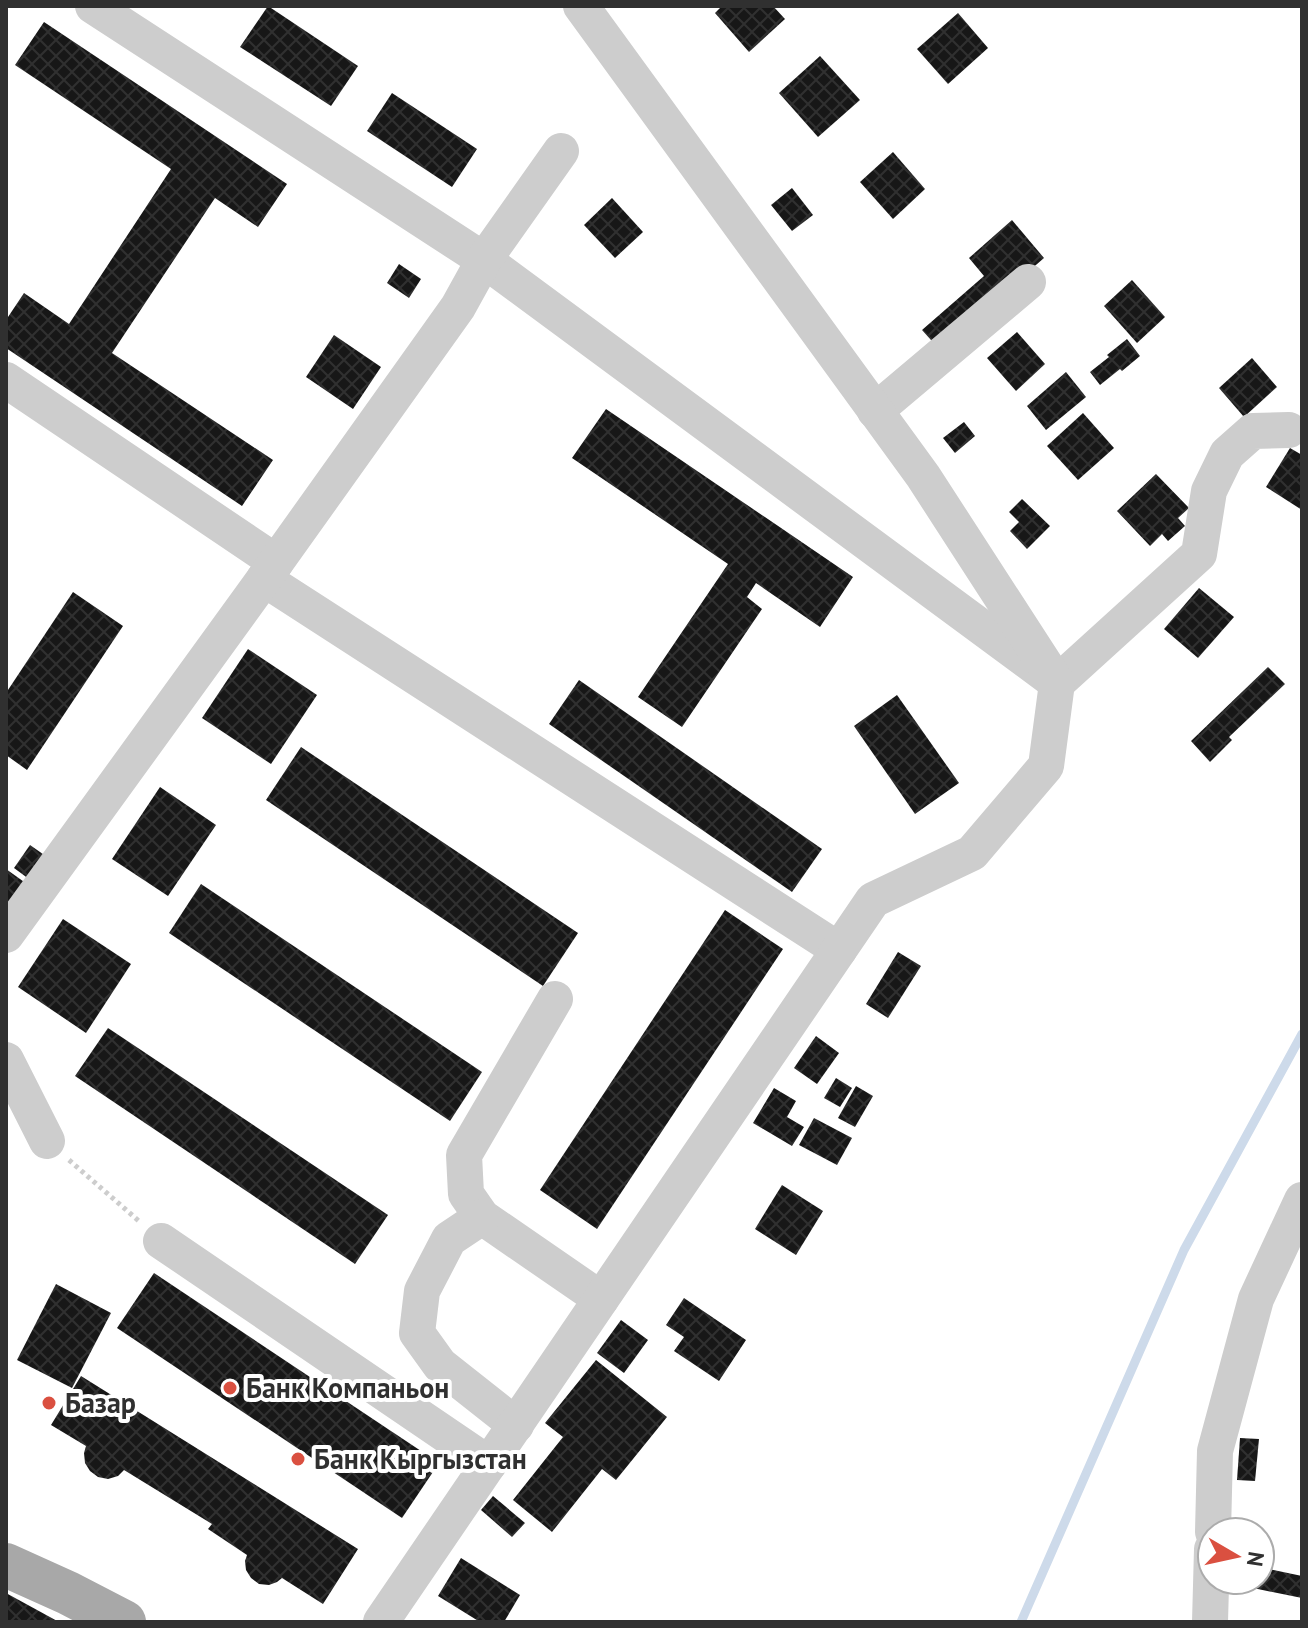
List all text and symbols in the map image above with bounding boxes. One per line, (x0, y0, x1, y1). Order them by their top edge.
place label: Банк Компаньон (246, 1369, 449, 1406)
marker: Банк Компаньон (221, 1379, 239, 1397)
place label: Базар (65, 1384, 136, 1421)
marker: Базар (40, 1394, 58, 1412)
place label: Банк Кыргызстан (314, 1440, 527, 1477)
marker: Банк Кыргызстан (289, 1450, 307, 1468)
north arrow (1196, 1516, 1276, 1596)
text: N (1241, 1550, 1271, 1568)

